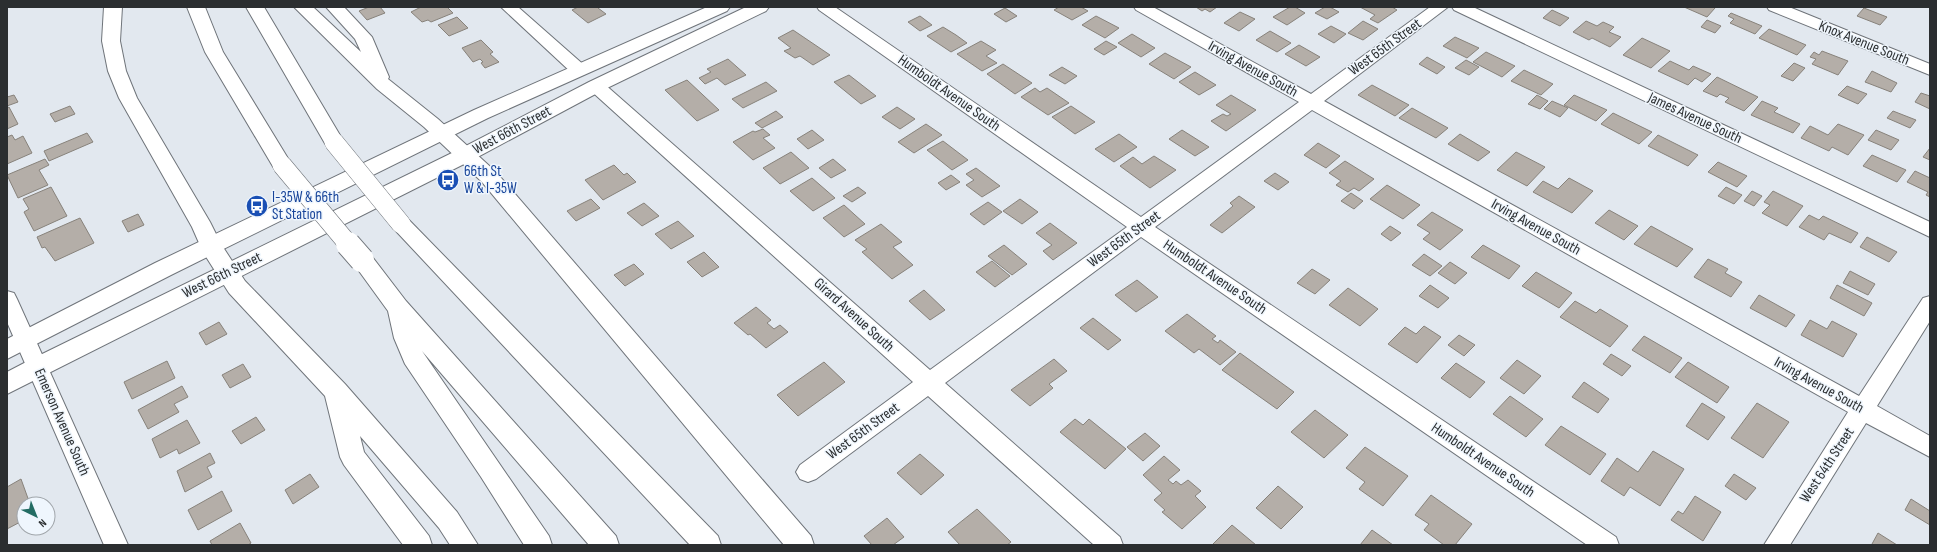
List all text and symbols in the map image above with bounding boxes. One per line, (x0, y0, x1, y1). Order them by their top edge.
street label: West 65th Street (1345, 14, 1426, 80)
street label: Knox Avenue South (1816, 16, 1912, 70)
street label: Irving Avenue South (1205, 36, 1301, 102)
street label: Humboldt Avenue South (894, 51, 1004, 135)
street label: James Avenue South (1644, 88, 1745, 148)
street label: West 66th Street (470, 101, 555, 159)
place label: 66th St W & I-35W (464, 162, 517, 198)
bus stop icon: 66th St W & I-35W (435, 167, 461, 193)
place label: I-35W & 66th St Station (272, 188, 339, 224)
bus stop icon: I-35W & 66th St Station (244, 193, 270, 219)
street label: Irving Avenue South (1488, 194, 1584, 260)
street label: West 65th Street (1084, 206, 1165, 272)
street label: Humboldt Avenue South (1160, 235, 1270, 319)
street label: West 66th Street (179, 247, 265, 302)
street label: Girard Avenue South (810, 274, 898, 356)
street label: Irving Avenue South (1771, 352, 1867, 418)
street label: Emerson Avenue South (30, 365, 94, 479)
street label: West 65th Street (823, 398, 904, 464)
street label: Humboldt Avenue South (1428, 418, 1538, 502)
street label: West 64th Street (1796, 423, 1859, 506)
north arrow (16, 496, 56, 536)
text: N (36, 516, 49, 530)

